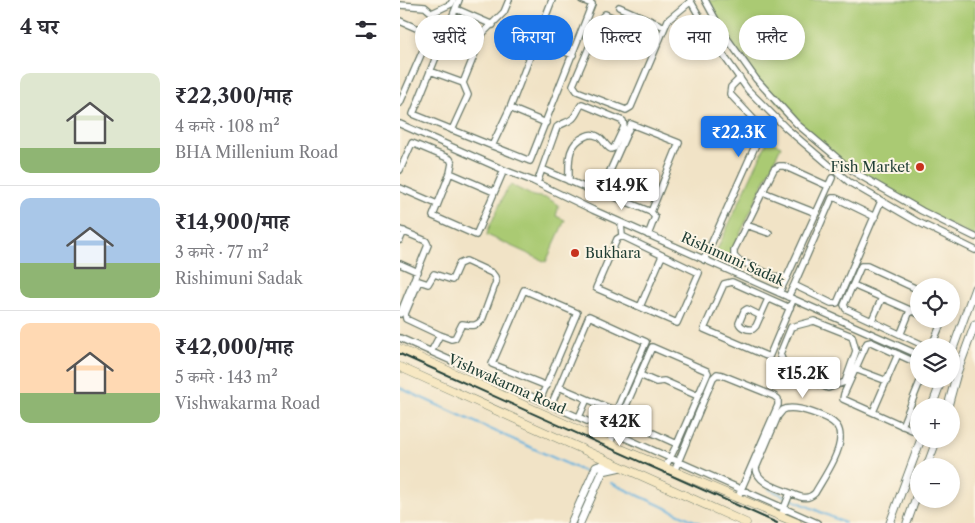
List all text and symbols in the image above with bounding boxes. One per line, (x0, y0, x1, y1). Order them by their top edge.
text: 4 घर (20, 14, 59, 39)
chip: खरीदें (415, 15, 484, 60)
chip: किराया (494, 15, 573, 60)
chip: फ़िल्टर (583, 15, 659, 60)
chip: नया (669, 15, 729, 60)
chip: फ़्लैट (739, 15, 805, 60)
icon: filters (352, 16, 380, 44)
text: ₹22,300/माह (175, 83, 292, 108)
icon: home (60, 93, 120, 153)
text: 4 कमरे · 108 m² (175, 116, 280, 136)
pin: ₹22.3K (698, 116, 780, 158)
text: ₹22.3K (712, 122, 766, 142)
text: BHA Millenium Road (175, 142, 338, 162)
place label: Fish Market (830, 158, 910, 176)
marker: Fish Market (914, 161, 926, 173)
pin: ₹14.9K (581, 168, 663, 211)
text: ₹14.9K (596, 175, 648, 195)
text: ₹14,900/माह (175, 209, 289, 234)
icon: home (60, 218, 120, 278)
street label: Rishimuni Sadak (678, 228, 789, 290)
text: 3 कमरे · 77 m² (175, 242, 269, 262)
place label: Bukhara (585, 244, 641, 262)
marker: Bukhara (569, 247, 581, 259)
text: Rishimuni Sadak (175, 268, 303, 288)
map controls (910, 278, 960, 508)
button: locate (910, 278, 960, 328)
text: ₹42,000/माह (175, 334, 293, 359)
button: layers (910, 338, 960, 388)
icon: home (60, 343, 120, 403)
street label: Vishwakarma Road (444, 350, 569, 418)
pin: ₹15.2K (762, 356, 844, 399)
text: ₹15.2K (777, 363, 829, 383)
text: 5 कमरे · 143 m² (175, 367, 278, 387)
text: Vishwakarma Road (175, 393, 320, 413)
button: + (910, 398, 960, 448)
pin: ₹42K (590, 404, 650, 447)
text: ₹42K (600, 411, 640, 431)
button: − (910, 458, 960, 508)

